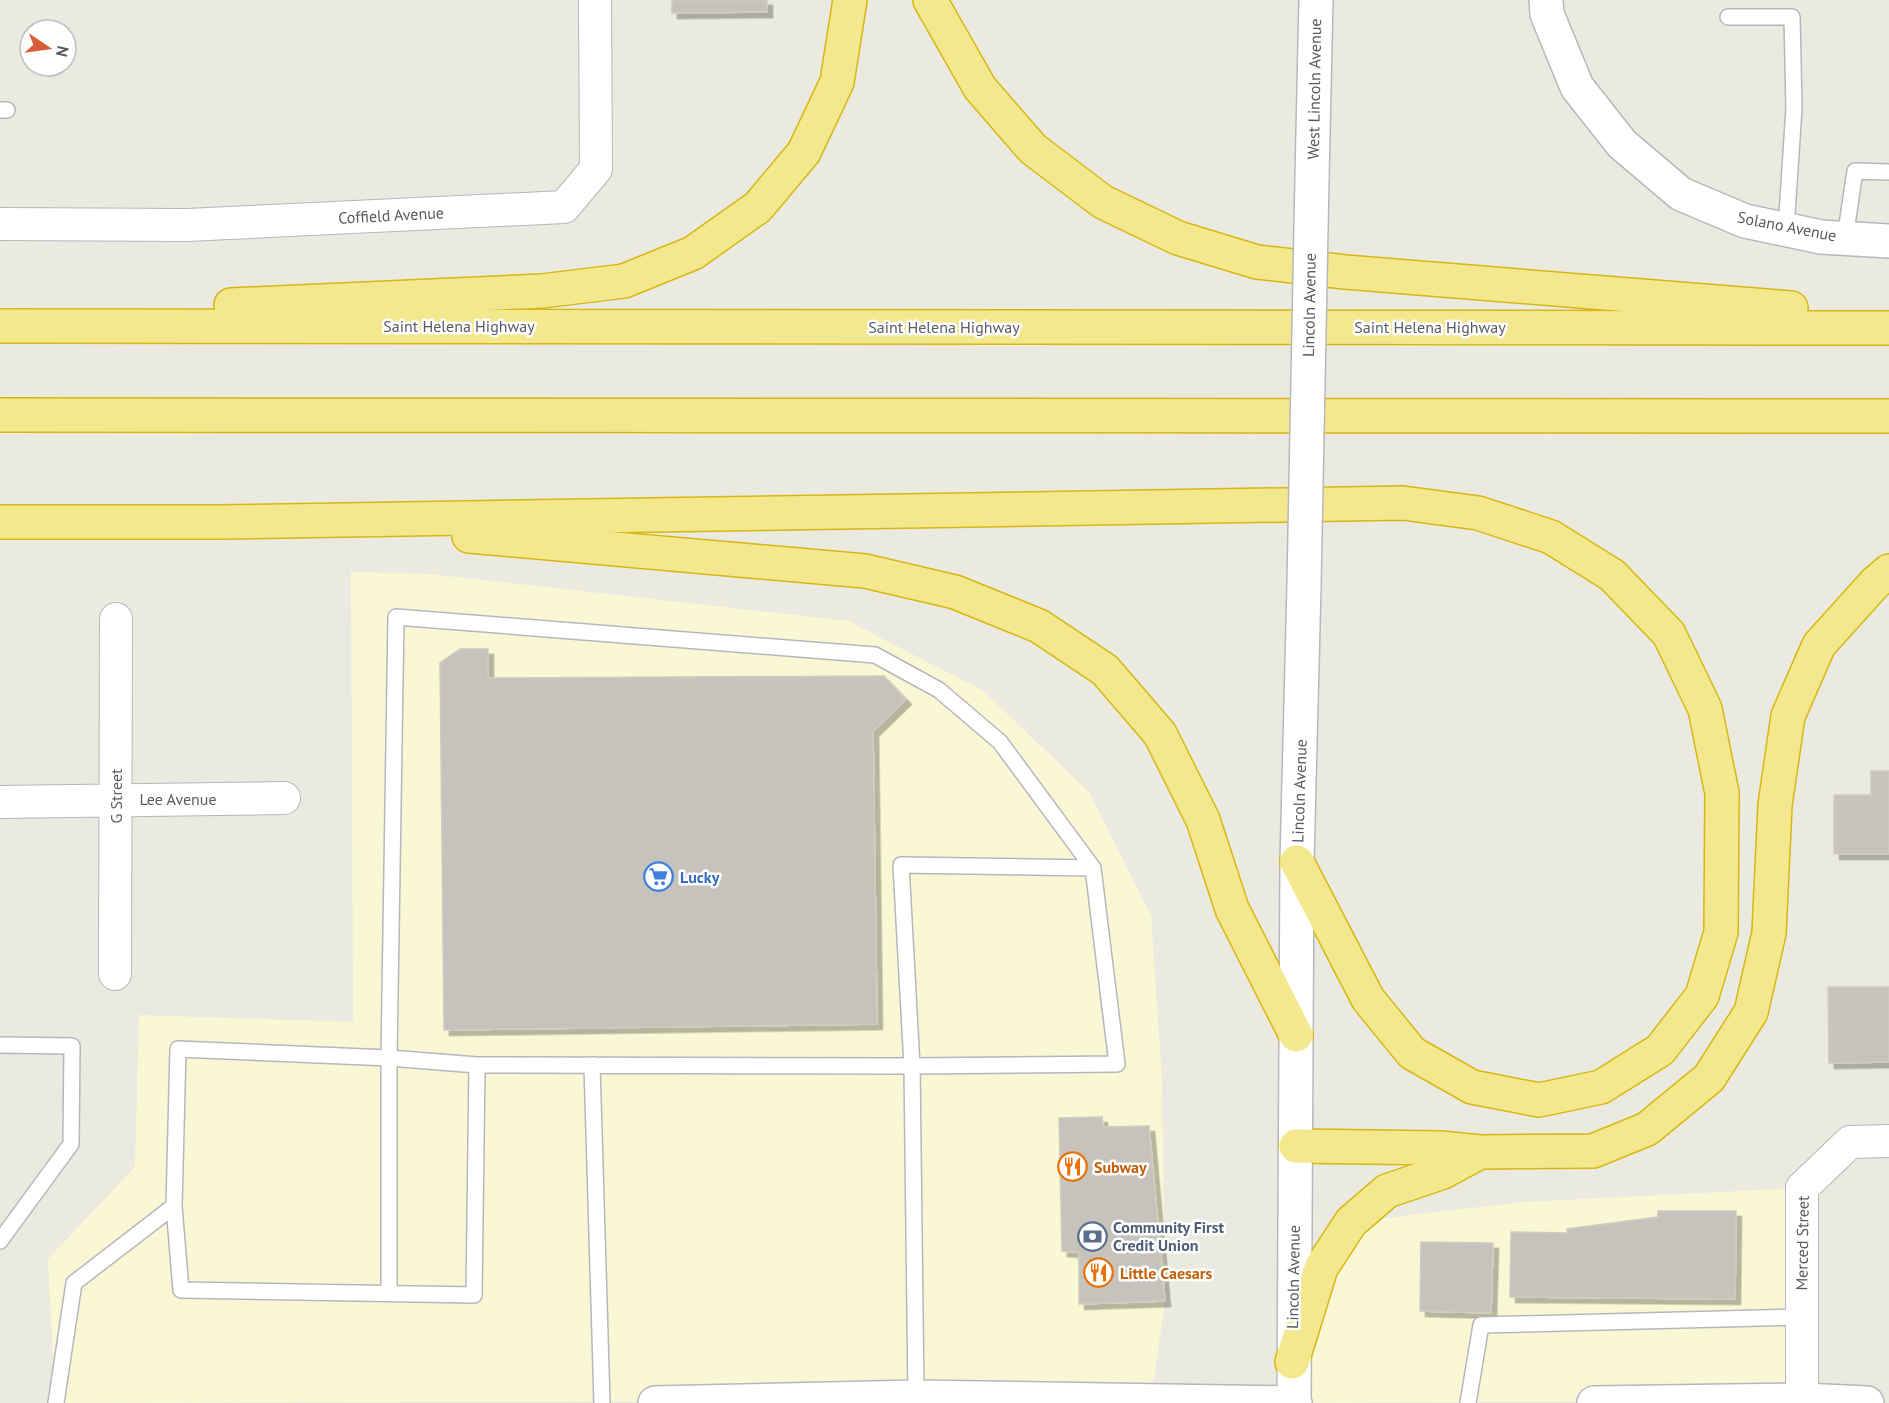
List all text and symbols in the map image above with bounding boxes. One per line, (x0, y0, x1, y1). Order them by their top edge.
north arrow (18, 18, 78, 78)
street label: West Lincoln Avenue (1303, 18, 1325, 160)
text: N (52, 44, 74, 59)
street label: Coffield Avenue (338, 202, 444, 228)
street label: Solano Avenue (1736, 207, 1838, 245)
street label: Lincoln Avenue (1298, 253, 1320, 357)
street label: Saint Helena Highway (383, 316, 535, 336)
street label: Saint Helena Highway (868, 317, 1020, 337)
street label: Saint Helena Highway (1354, 317, 1506, 337)
street label: Lincoln Avenue (1287, 739, 1311, 843)
street label: G Street (106, 768, 126, 823)
street label: Lee Avenue (139, 789, 217, 809)
supermarket icon: Lucky (643, 861, 675, 893)
place label: Lucky (680, 867, 720, 887)
restaurant icon: Subway (1057, 1151, 1089, 1183)
place label: Subway (1094, 1157, 1147, 1177)
street label: Merced Street (1791, 1195, 1813, 1291)
place label: Community First Credit Union (1113, 1217, 1224, 1255)
bank icon: Community First Credit Union (1076, 1220, 1108, 1252)
street label: Lincoln Avenue (1282, 1225, 1304, 1329)
restaurant icon: Little Caesars (1083, 1257, 1115, 1289)
place label: Little Caesars (1120, 1263, 1212, 1283)

